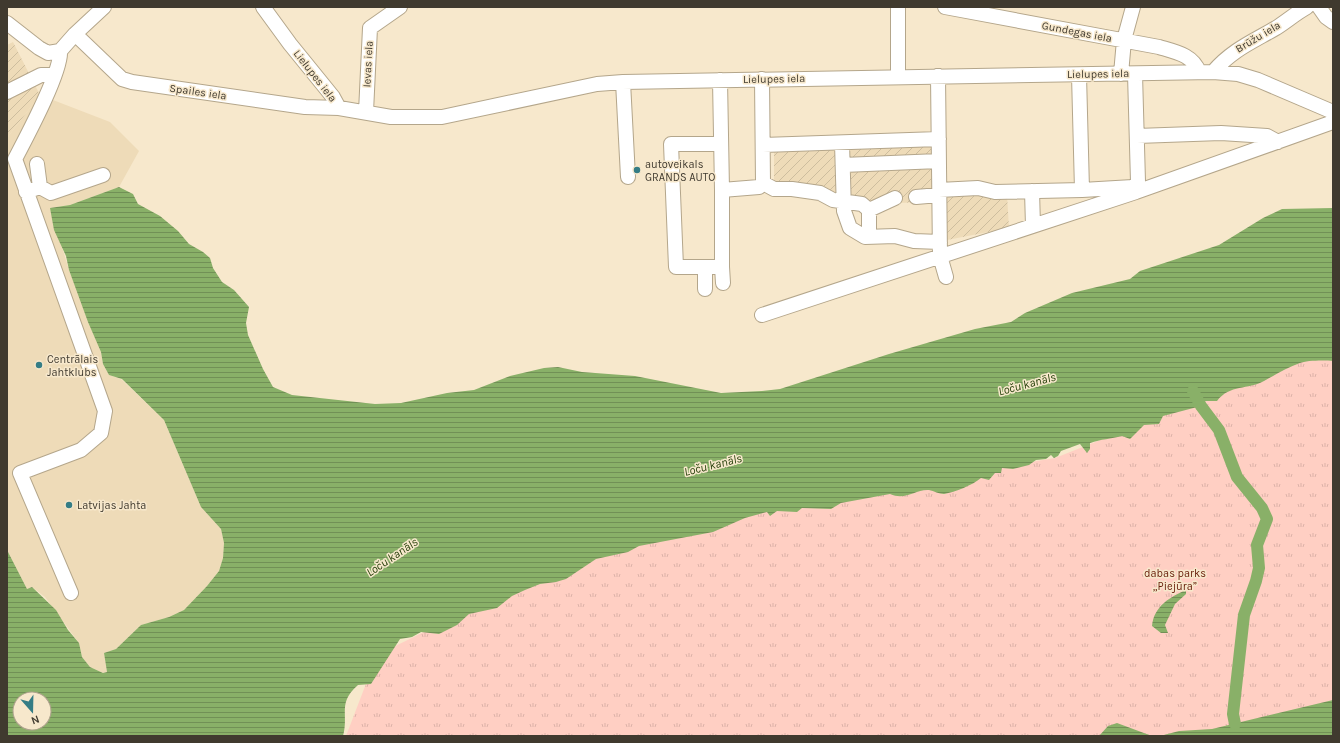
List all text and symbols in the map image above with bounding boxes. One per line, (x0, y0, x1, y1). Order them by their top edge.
street label: Gundegas iela (1041, 19, 1113, 45)
street label: Brūžu iela (1233, 19, 1283, 55)
street label: Ievas iela (360, 40, 376, 88)
street label: Lielupes iela (291, 47, 339, 105)
street label: Lielupes iela (1067, 67, 1129, 81)
street label: Lielupes iela (743, 72, 805, 86)
street label: Spailes iela (169, 82, 227, 102)
place label: autoveikals GRANDS AUTO (645, 158, 715, 184)
marker: autoveikals GRANDS AUTO (632, 165, 642, 175)
place label: Centrālais Jahtklubs (47, 353, 99, 379)
marker: Centrālais Jahtklubs (34, 360, 44, 370)
water label: Loču kanāls (997, 370, 1058, 398)
water label: Loču kanāls (683, 451, 744, 479)
place label: Latvijas Jahta (77, 499, 146, 512)
marker: Latvijas Jahta (64, 500, 74, 510)
water label: Loču kanāls (364, 535, 421, 579)
park label: dabas parks „Piejūra” (1144, 567, 1206, 593)
north arrow (12, 691, 52, 731)
text: N (29, 712, 41, 727)

